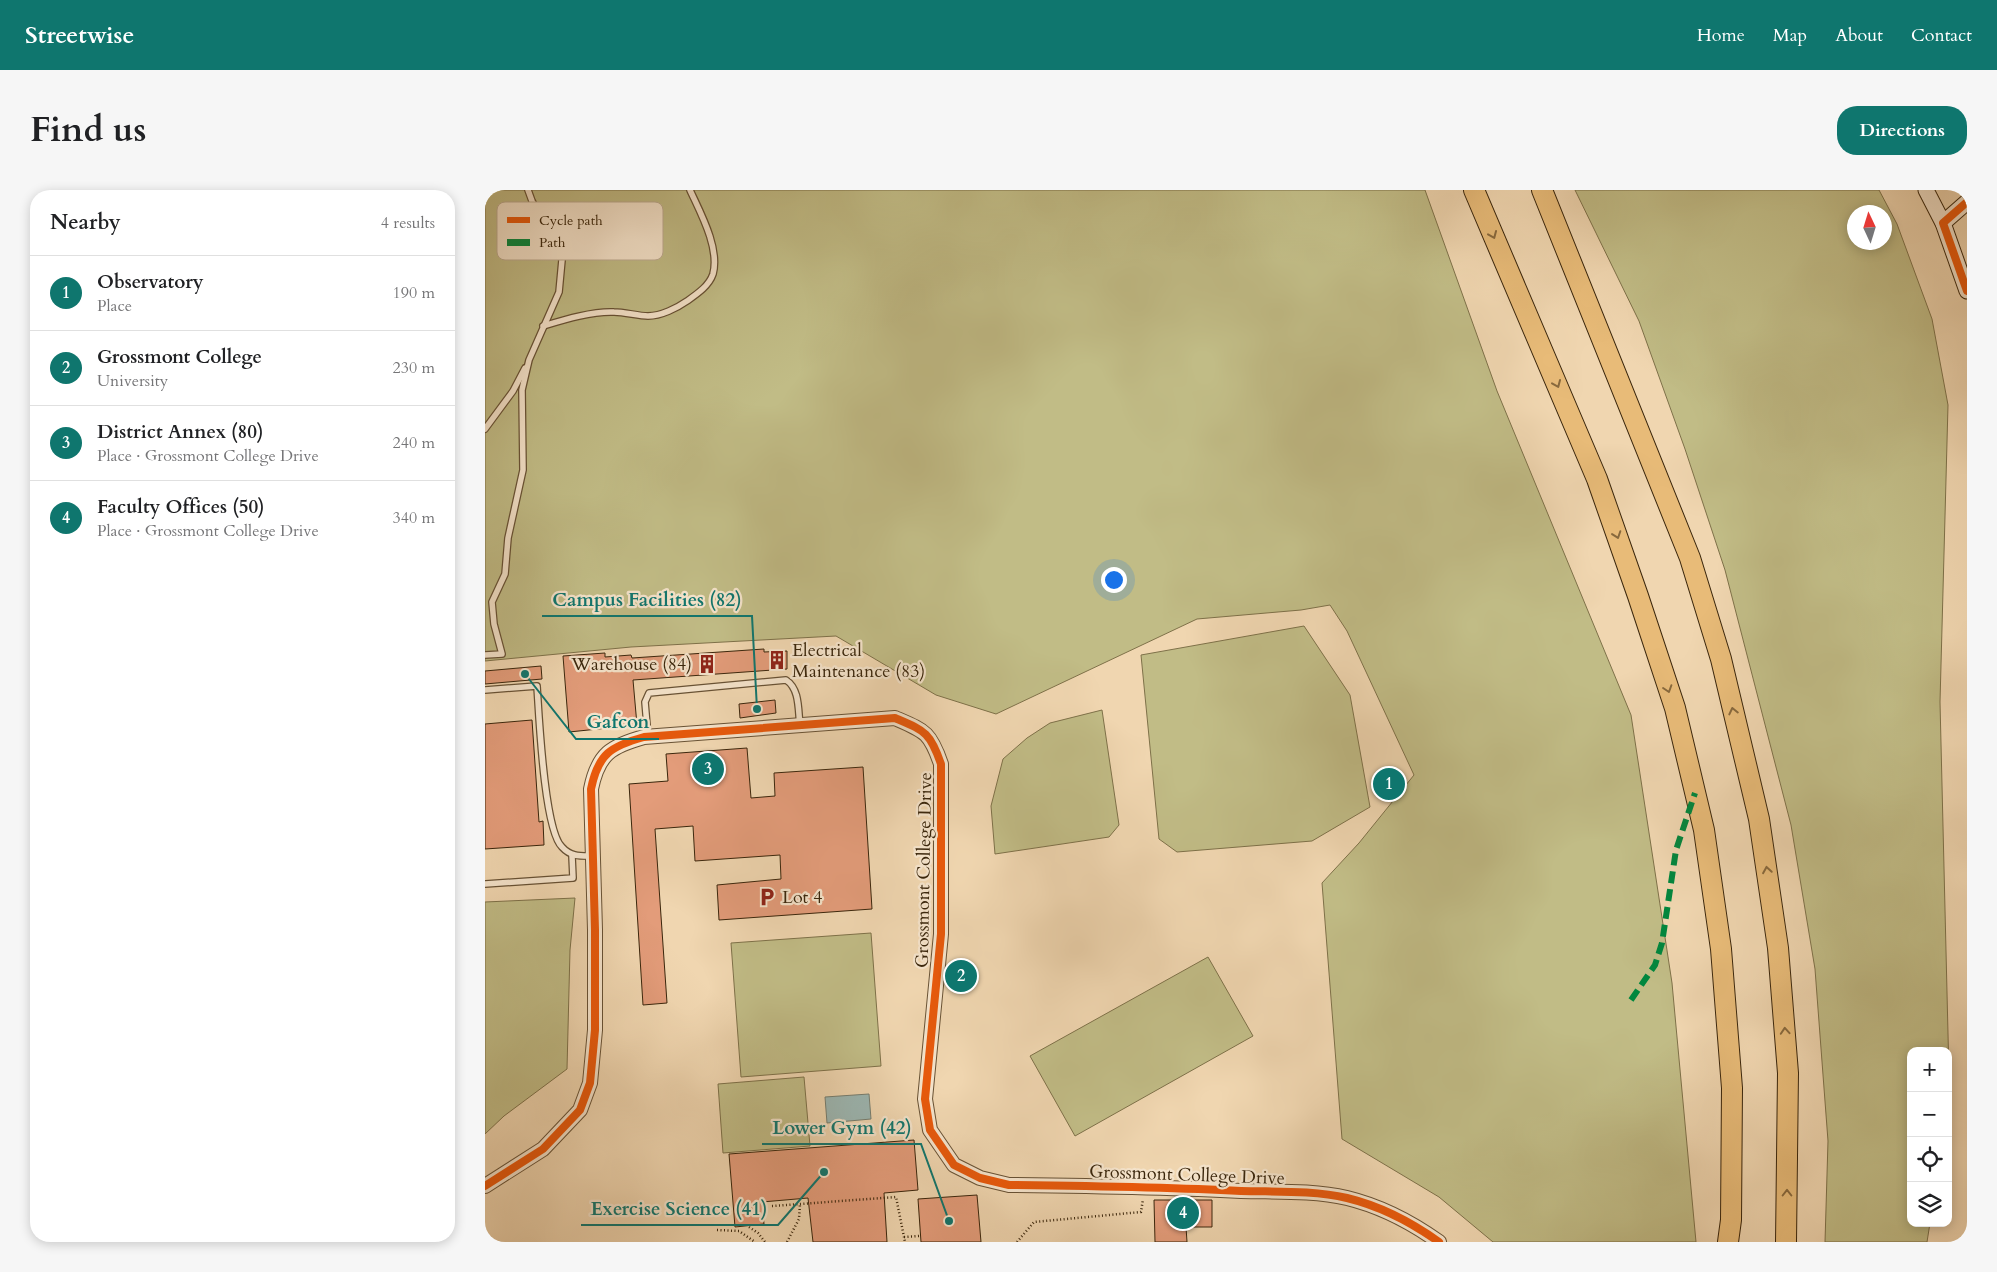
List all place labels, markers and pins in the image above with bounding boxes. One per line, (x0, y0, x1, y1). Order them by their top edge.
callout: Campus Facilities (82) (542, 582, 752, 616)
place label: Electrical Maintenance (83) (792, 638, 925, 684)
building icon: Electrical Maintenance (83) (766, 649, 788, 671)
place label: Warehouse (84) (570, 652, 692, 677)
building icon: Warehouse (84) (696, 653, 718, 675)
callout: Gafcon (576, 705, 659, 739)
pin: 3 (692, 750, 724, 788)
pin: 1 (1373, 765, 1405, 803)
place label: Lot 4 (782, 885, 822, 910)
parking icon: Lot 4 (756, 886, 778, 908)
pin: 2 (945, 957, 977, 995)
callout: Lower Gym (42) (762, 1110, 921, 1144)
callout: Exercise Science (41) (581, 1191, 778, 1225)
pin: 4 (1167, 1194, 1199, 1232)

